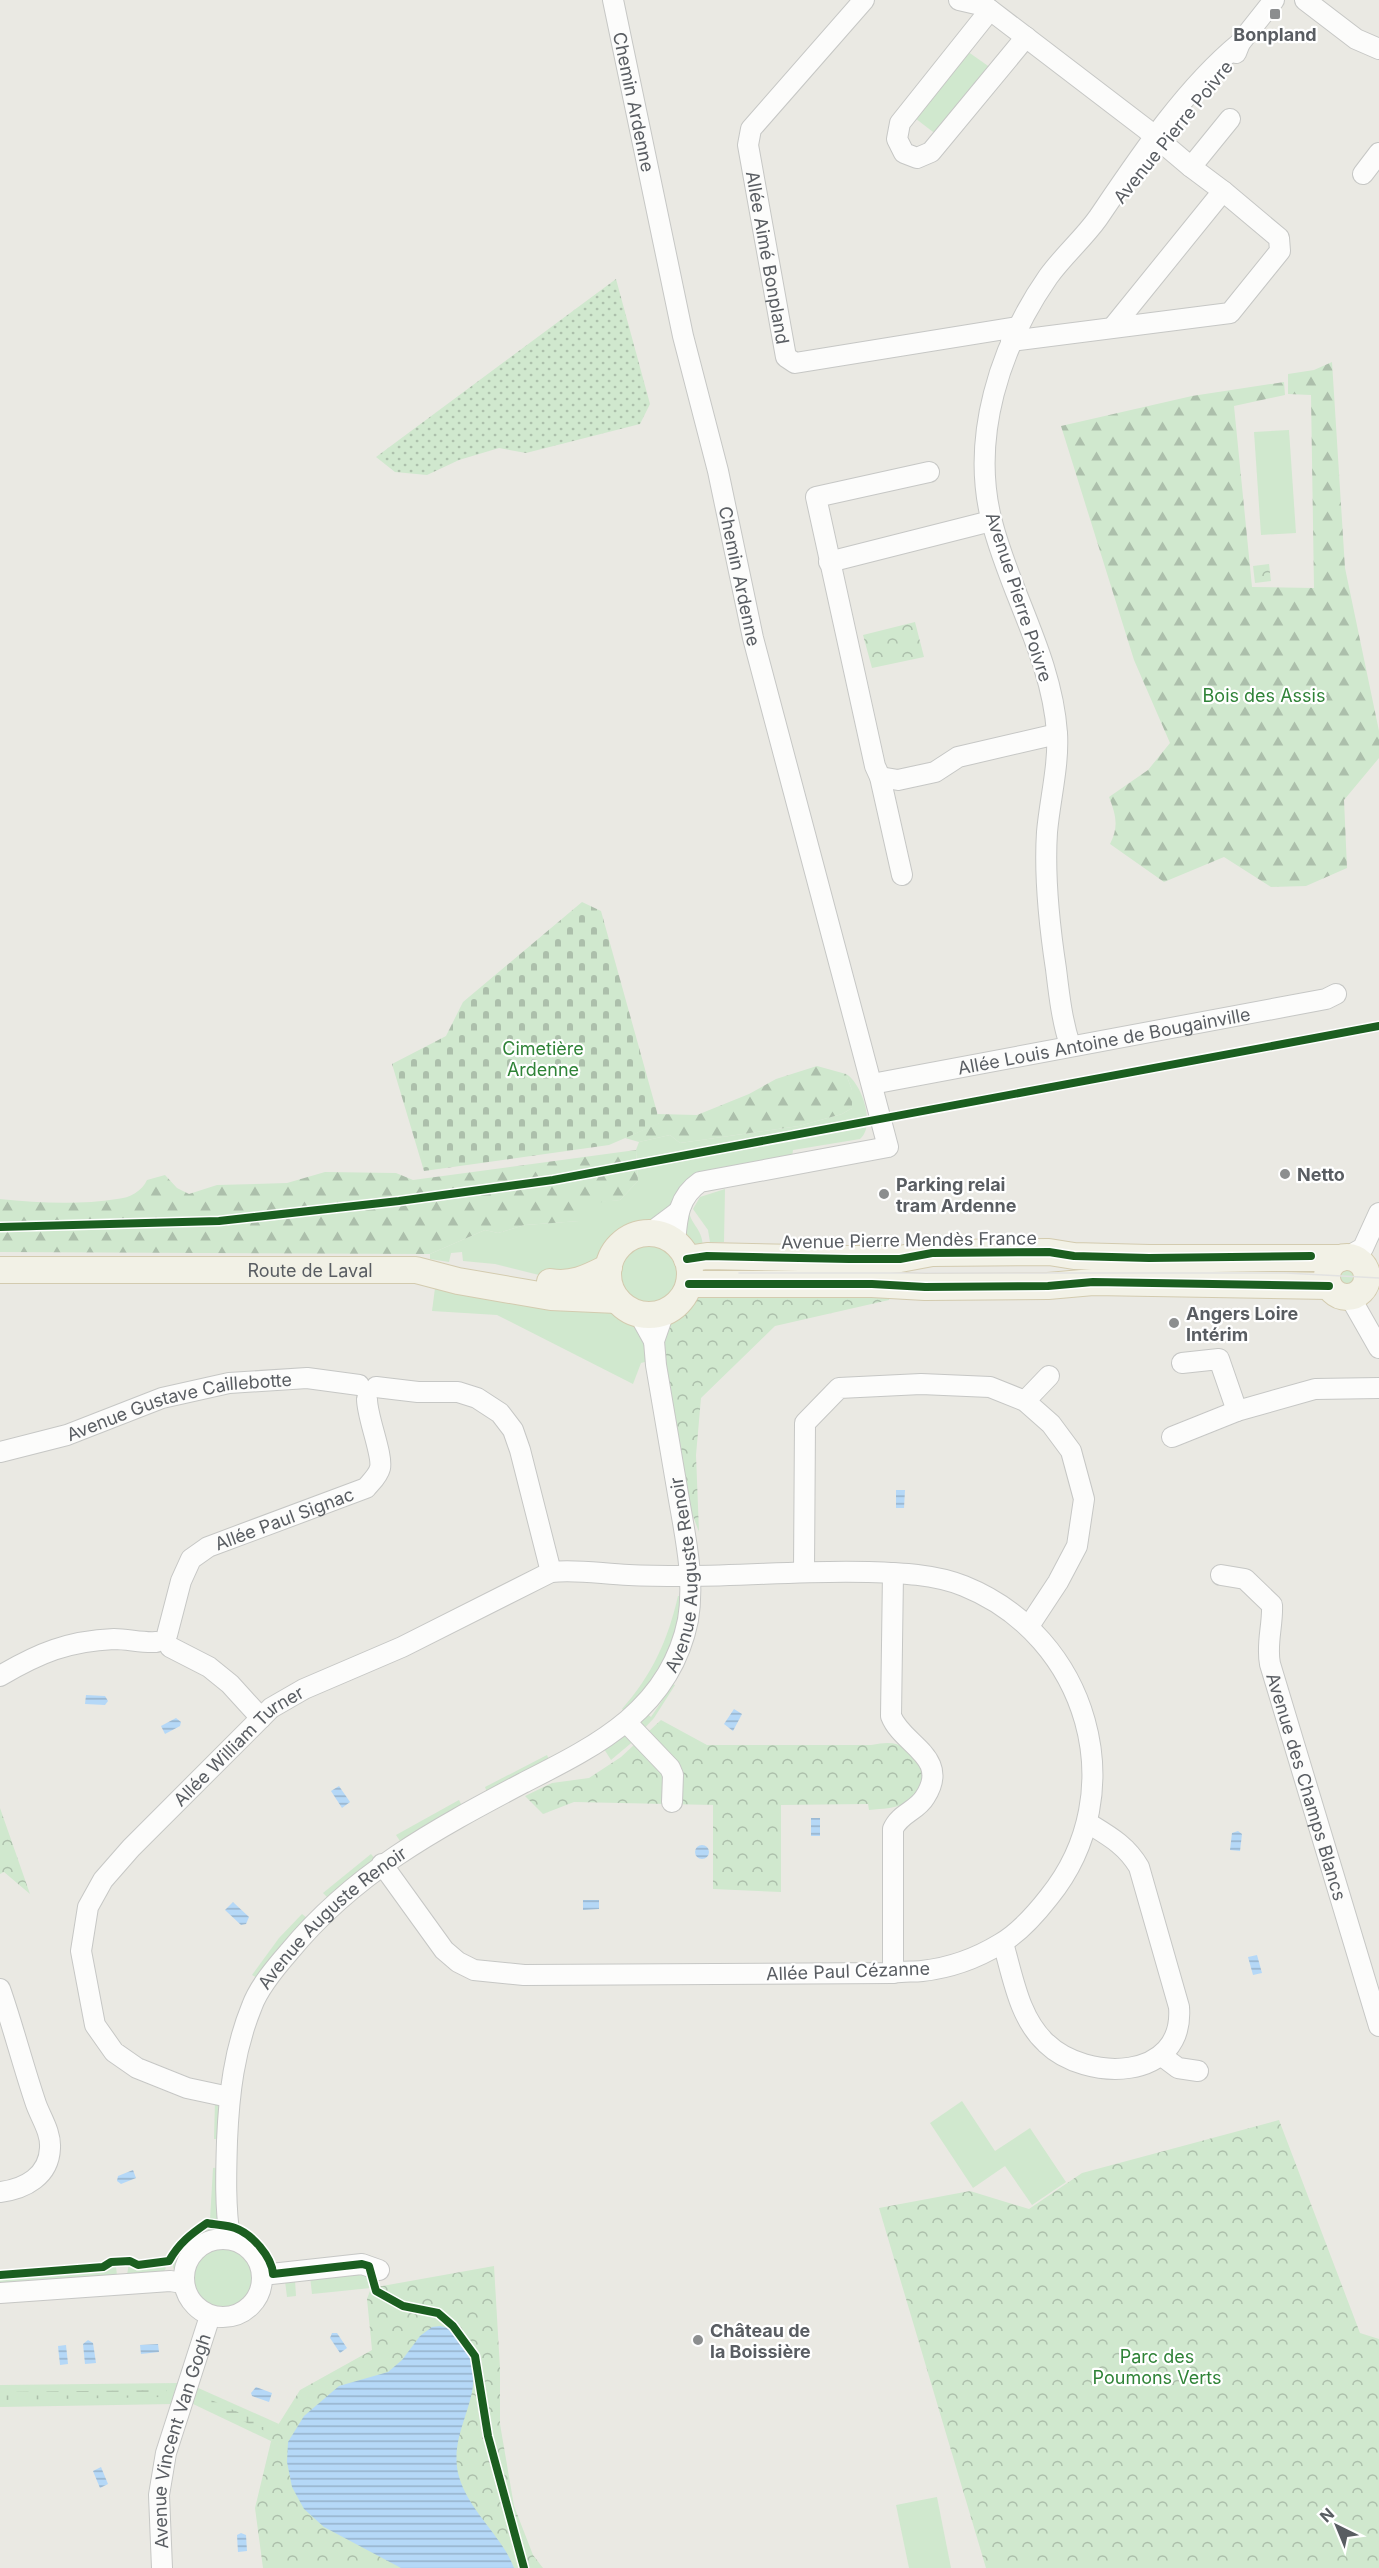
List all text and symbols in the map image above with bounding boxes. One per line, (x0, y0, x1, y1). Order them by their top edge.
marker: Bonpland (1268, 7, 1282, 21)
place label: Bonpland (1233, 24, 1317, 45)
street label: Chemin Ardenne (609, 30, 659, 174)
street label: Avenue Pierre Poivre (1109, 56, 1237, 208)
street label: Allée Aimé Bonpland (742, 169, 794, 346)
street label: Chemin Ardenne (715, 504, 765, 648)
street label: Avenue Pierre Poivre (982, 509, 1056, 685)
park label: Bois des Assis (1203, 685, 1325, 706)
street label: Allée Louis Antoine de Bougainville (956, 1003, 1252, 1078)
park label: Cimetière Ardenne (502, 1038, 584, 1080)
place label: Netto (1297, 1164, 1345, 1185)
marker: Netto (1278, 1167, 1292, 1181)
place label: Parking relai tram Ardenne (896, 1174, 1017, 1216)
marker: Parking relai tram Ardenne (877, 1187, 891, 1201)
street label: Avenue Pierre Mendès France (781, 1227, 1037, 1253)
street label: Route de Laval (247, 1260, 373, 1281)
place label: Angers Loire Intérim (1186, 1303, 1298, 1345)
marker: Angers Loire Intérim (1167, 1316, 1181, 1330)
street label: Avenue Gustave Caillebotte (63, 1368, 293, 1445)
street label: Avenue Auguste Renoir (660, 1476, 701, 1676)
street label: Allée Paul Signac (212, 1483, 357, 1554)
street label: Avenue des Champs Blancs (1263, 1670, 1351, 1903)
street label: Allée William Turner (169, 1681, 307, 1810)
street label: Avenue Auguste Renoir (253, 1842, 410, 1993)
street label: Allée Paul Cézanne (766, 1958, 930, 1984)
place label: Château de la Boissière (710, 2320, 811, 2362)
street label: Avenue Vincent Van Gogh (148, 2331, 214, 2549)
marker: Château de la Boissière (691, 2333, 705, 2347)
park label: Parc des Poumons Verts (1093, 2346, 1221, 2388)
north arrow (1307, 2496, 1367, 2556)
text: N (1315, 2504, 1338, 2527)

